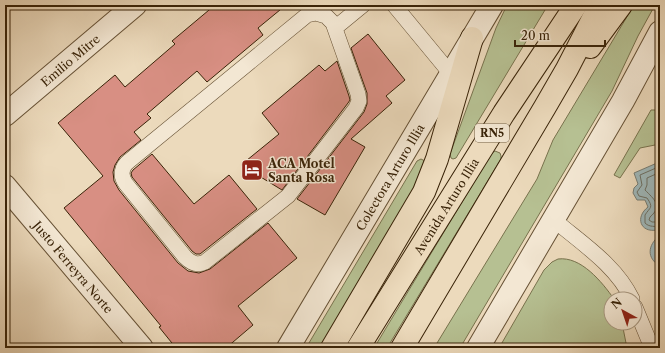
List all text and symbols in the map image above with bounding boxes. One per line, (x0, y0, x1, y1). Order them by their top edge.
scale bar (515, 22, 605, 48)
text: 20 m (521, 28, 550, 43)
street label: Emilio Mitre (37, 31, 103, 89)
street label: Colectora Arturo Illia (352, 120, 428, 233)
road number: RN5 (475, 124, 509, 142)
street label: Avenida Arturo Illia (410, 154, 482, 258)
place label: ACA Motel Santa Rosa (267, 156, 336, 185)
hotel icon: ACA Motel Santa Rosa (239, 157, 265, 183)
street label: Justo Ferreyra Norte (29, 216, 117, 316)
north arrow (603, 291, 643, 331)
text: N (608, 295, 625, 312)

